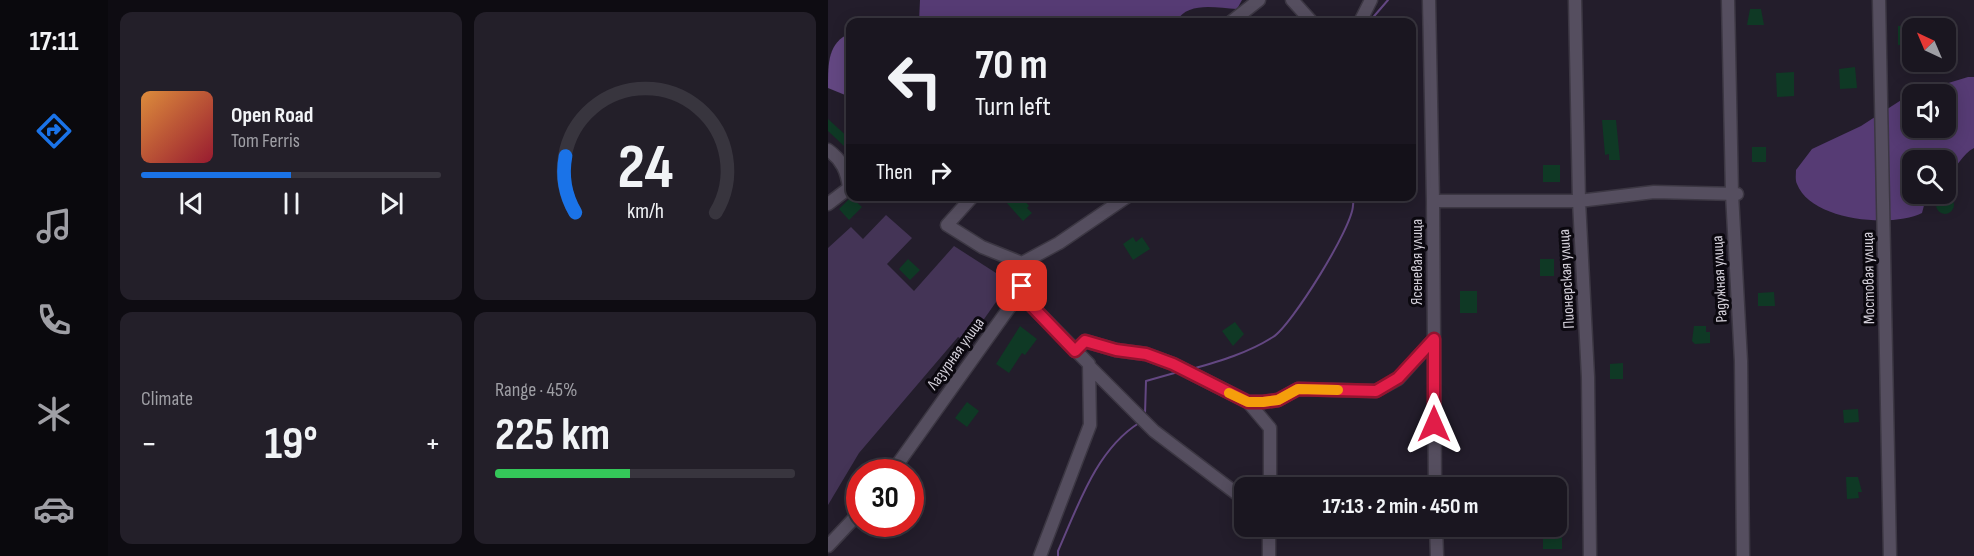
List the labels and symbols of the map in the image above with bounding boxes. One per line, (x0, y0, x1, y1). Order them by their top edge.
north arrow (1902, 18, 1956, 72)
street label: Ясеневая улица (1408, 219, 1427, 305)
street label: Пионерская улица (1555, 229, 1579, 329)
street label: Мостовая улица (1859, 232, 1879, 324)
street label: Радужная улица (1708, 235, 1732, 323)
pin (996, 260, 1047, 311)
street label: Лазурная улица (923, 314, 989, 395)
position arrow (1402, 392, 1466, 456)
speed limit sign: 30 (846, 459, 924, 537)

